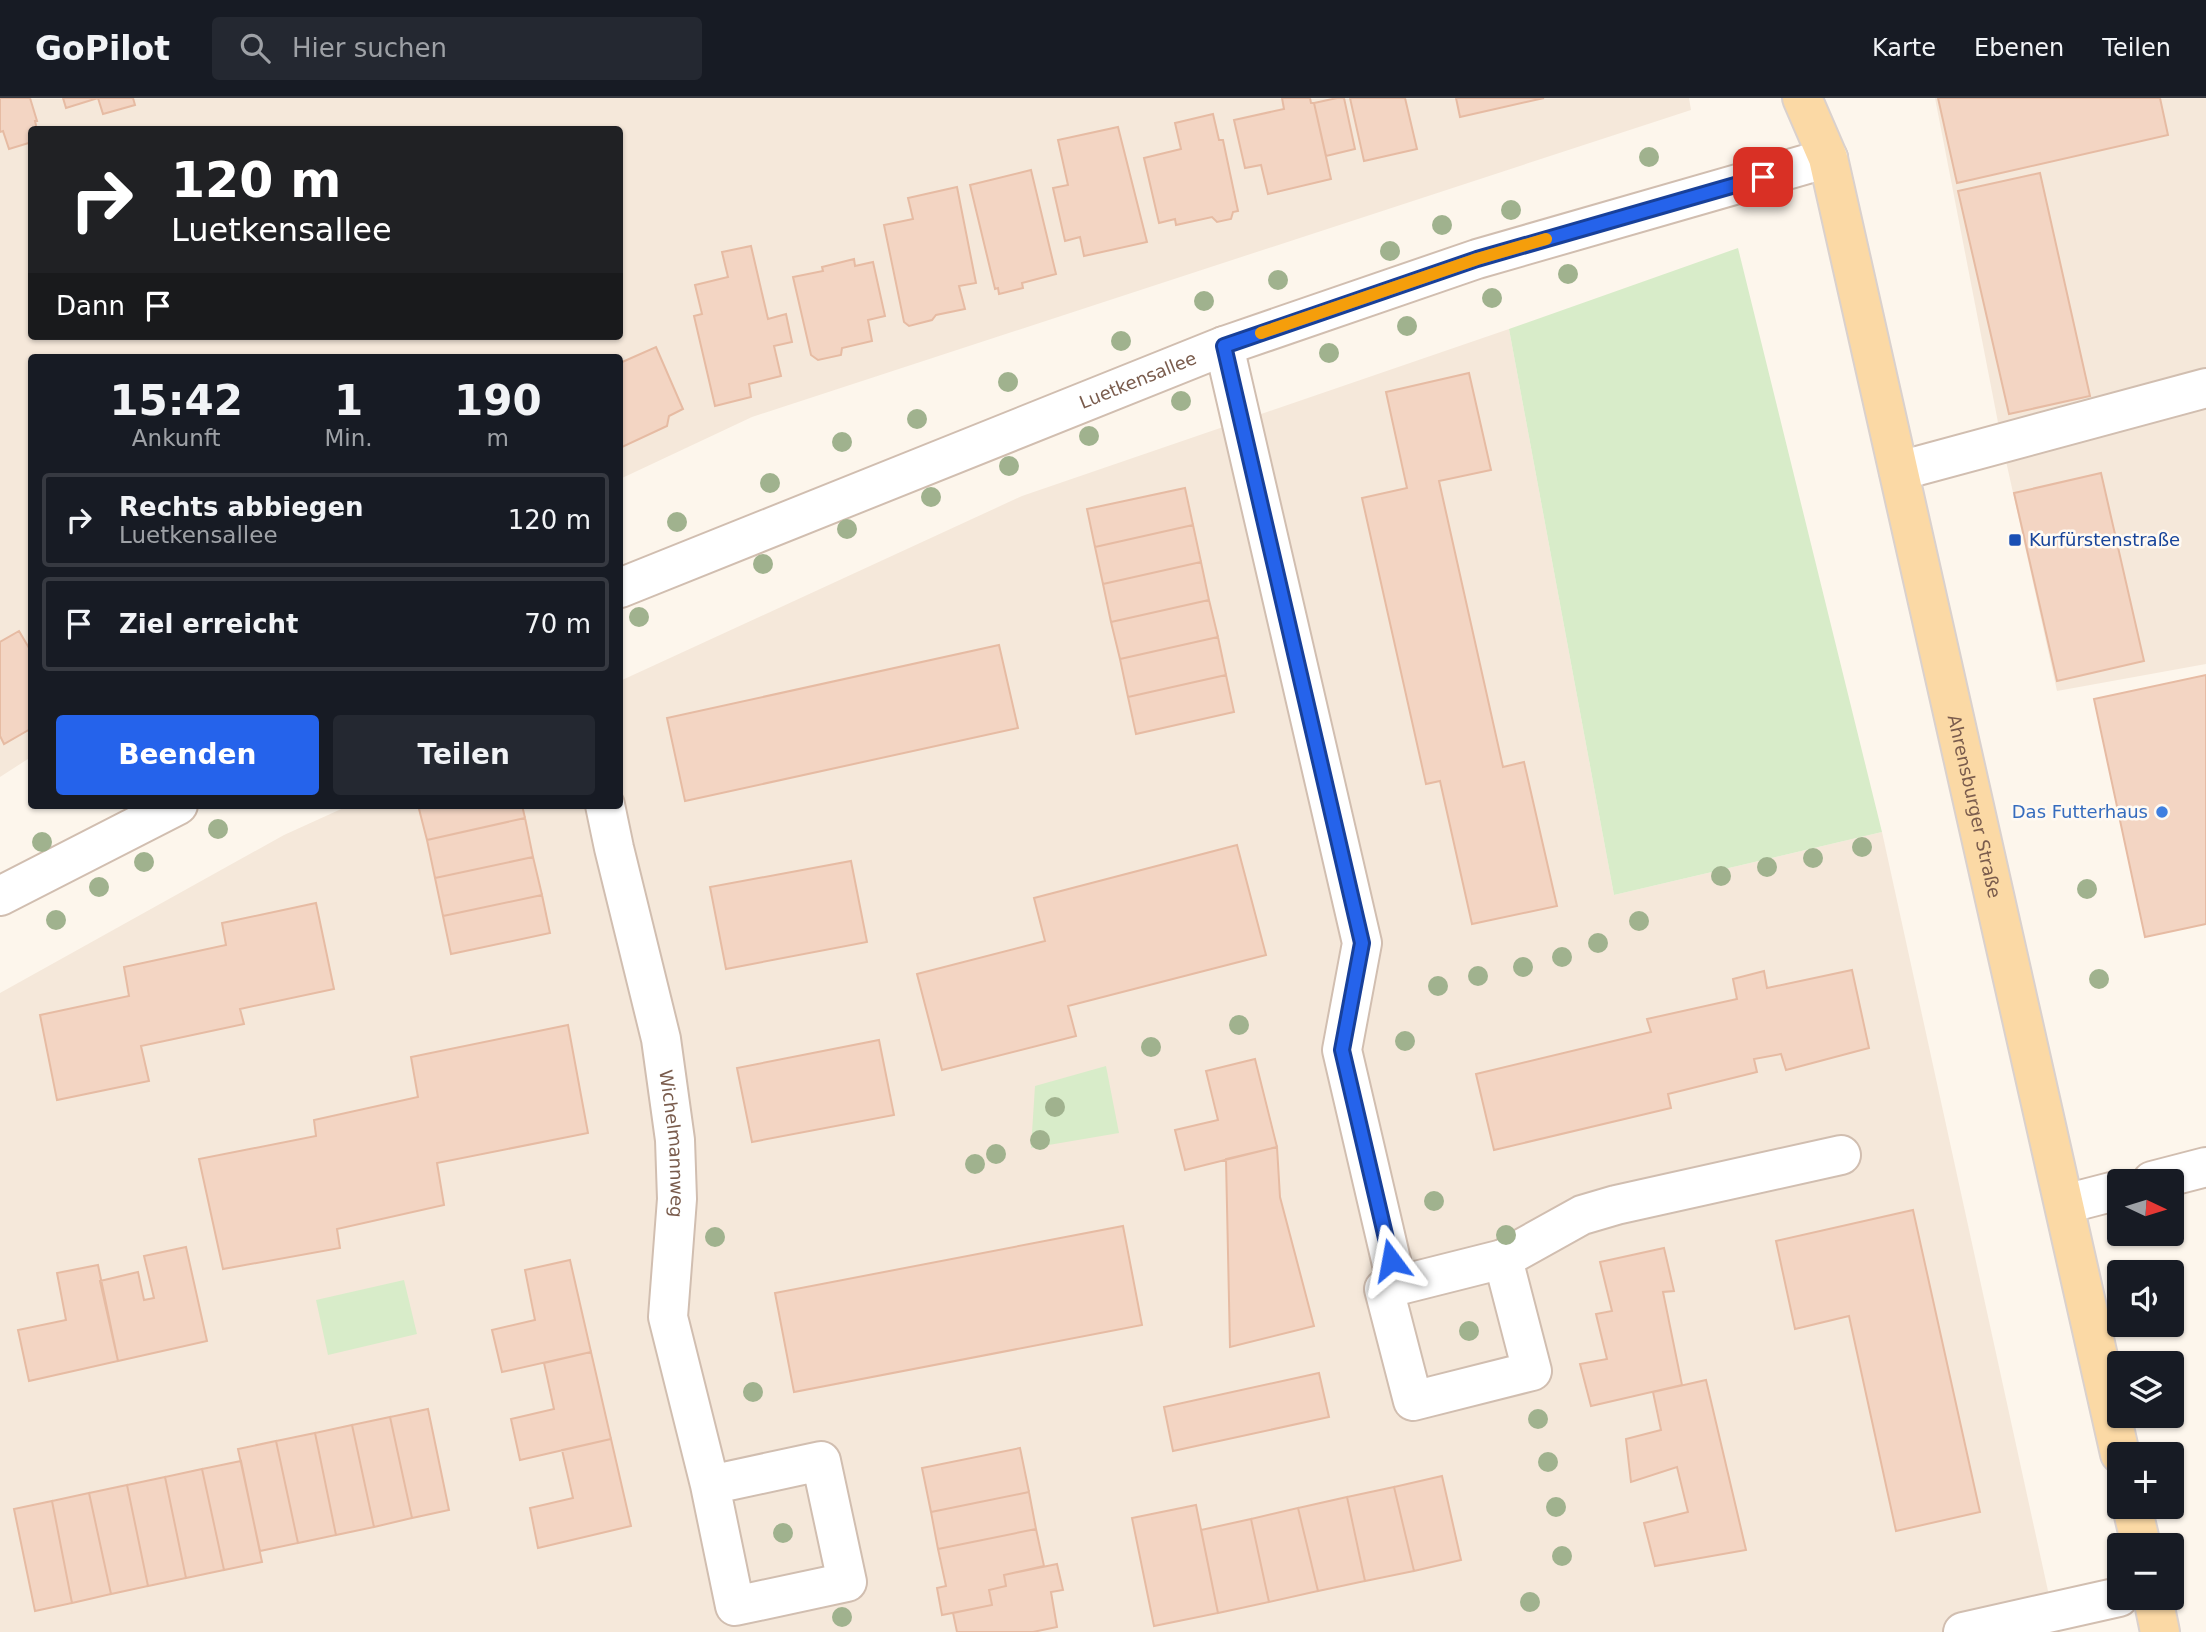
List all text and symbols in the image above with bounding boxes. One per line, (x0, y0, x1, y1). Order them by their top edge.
search box (212, 17, 702, 80)
text: GoPilot (35, 29, 170, 68)
icon: search (236, 29, 274, 67)
text: Hier suchen (292, 33, 447, 63)
text: Karte (1872, 34, 1936, 62)
text: Ebenen (1974, 34, 2064, 62)
text: Teilen (2102, 34, 2171, 62)
pin (1733, 147, 1793, 207)
text: 120 m (171, 152, 341, 209)
icon: right (56, 154, 147, 245)
icon: arrive (1744, 158, 1782, 196)
text: Luetkensallee (171, 211, 392, 249)
icon: arrive (139, 287, 177, 325)
text: Dann (56, 291, 125, 321)
street label: Luetkensallee (1076, 347, 1199, 413)
text: 15:42 (109, 376, 243, 425)
text: 1 (334, 376, 363, 425)
text: 190 (454, 376, 542, 425)
text: Ankunft (132, 425, 221, 451)
text: Min. (324, 425, 373, 451)
text: m (487, 425, 509, 451)
text: Rechts abbiegen (119, 492, 364, 522)
icon: right (60, 501, 98, 539)
text: 120 m (508, 505, 591, 535)
text: Luetkensallee (119, 522, 278, 548)
place label: Kurfürstenstraße (2029, 529, 2180, 550)
marker: Kurfürstenstraße (2007, 532, 2023, 548)
icon: arrive (60, 605, 98, 643)
text: Ziel erreicht (119, 609, 299, 639)
text: 70 m (524, 609, 591, 639)
street label: Ahrensburger Straße (1944, 712, 2005, 900)
button: Beenden (56, 715, 319, 795)
button: Teilen (333, 715, 595, 795)
place label: Das Futterhaus (2012, 801, 2148, 822)
marker: Das Futterhaus (2154, 804, 2170, 820)
street label: Wichelmannweg (655, 1068, 688, 1218)
north arrow (2107, 1169, 2184, 1246)
map controls (2107, 1169, 2184, 1610)
position arrow (1354, 1223, 1428, 1297)
button: sound (2107, 1260, 2184, 1337)
button: layers (2107, 1351, 2184, 1428)
button: + (2107, 1442, 2184, 1519)
button: − (2107, 1533, 2184, 1610)

